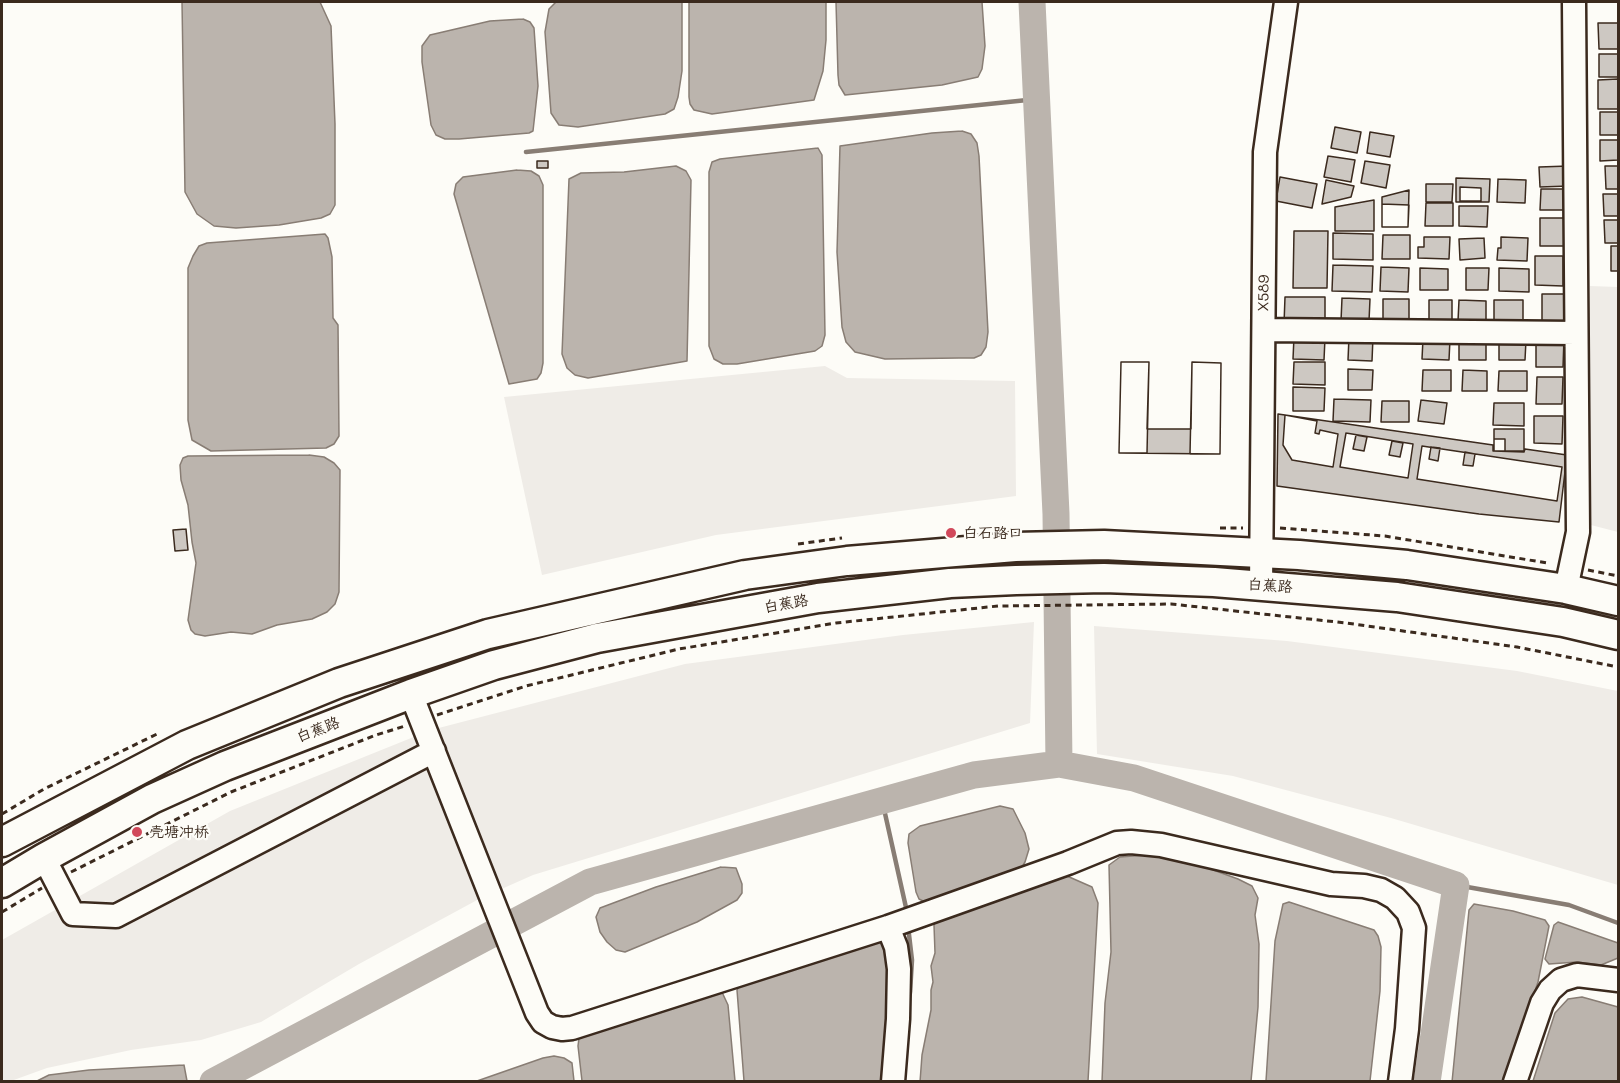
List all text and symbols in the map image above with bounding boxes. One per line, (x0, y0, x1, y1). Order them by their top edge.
street label: X589 (1255, 275, 1273, 311)
place label: 白石路口 (963, 524, 1023, 542)
marker: 白石路口 (944, 526, 958, 540)
street label: 白蕉路 (1247, 575, 1293, 597)
street label: 白蕉路 (762, 591, 810, 617)
street label: 白蕉路 (294, 714, 342, 746)
place label: 壳塘冲桥 (149, 823, 209, 841)
marker: 壳塘冲桥 (130, 825, 144, 839)

